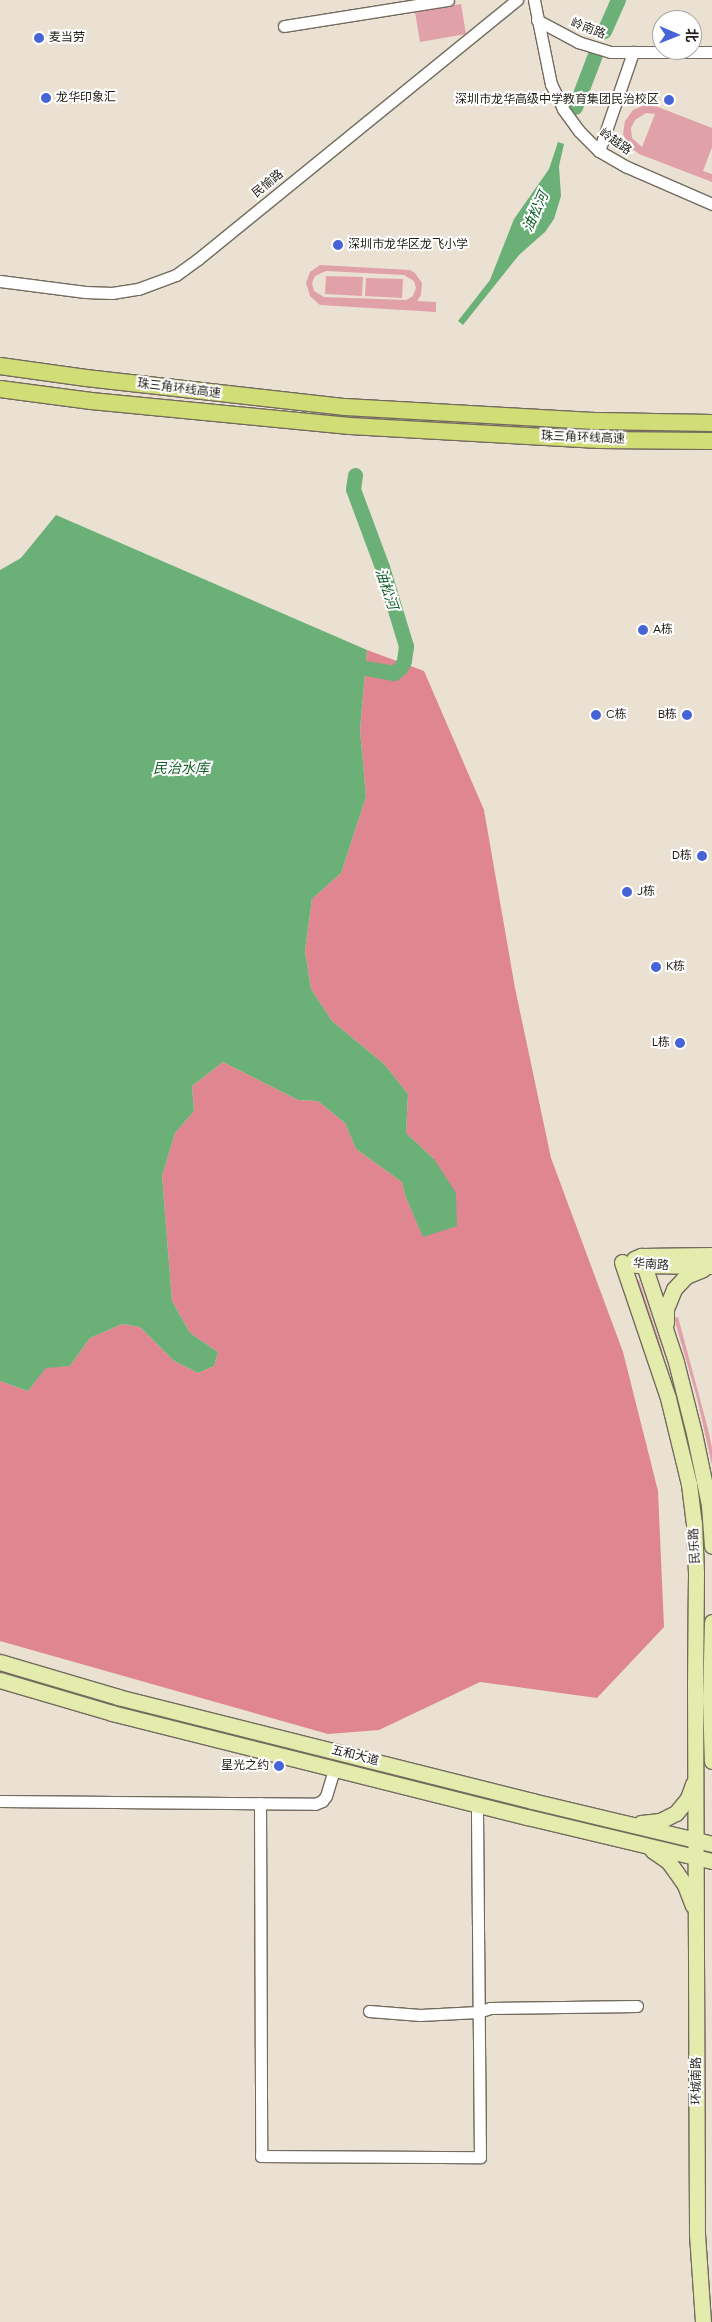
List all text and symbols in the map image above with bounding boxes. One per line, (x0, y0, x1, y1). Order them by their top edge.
north arrow (652, 10, 702, 60)
street label: 岭南路 (569, 16, 607, 42)
text: 北 (683, 28, 700, 42)
place label: 麦当劳 (49, 31, 85, 45)
marker: 麦当劳 (33, 32, 45, 44)
place label: 龙华印象汇 (56, 91, 116, 105)
marker: 龙华印象汇 (40, 92, 52, 104)
place label: 深圳市龙华高级中学教育集团民治校区 (455, 93, 659, 107)
marker: 深圳市龙华高级中学教育集团民治校区 (663, 94, 675, 106)
street label: 岭越路 (596, 126, 634, 158)
street label: 民愉路 (249, 167, 287, 201)
water label: 油松河 (520, 189, 552, 235)
place label: 深圳市龙华区龙飞小学 (348, 238, 468, 252)
marker: 深圳市龙华区龙飞小学 (332, 239, 344, 251)
street label: 珠三角环线高速 (136, 377, 222, 401)
street label: 珠三角环线高速 (541, 429, 625, 447)
water label: 油松河 (371, 566, 401, 612)
place label: A栋 (653, 623, 673, 637)
marker: A栋 (637, 624, 649, 636)
place label: C栋 (606, 708, 627, 722)
place label: B栋 (658, 708, 677, 722)
marker: C栋 (590, 709, 602, 721)
marker: B栋 (681, 709, 693, 721)
water label: 民治水库 (153, 761, 209, 777)
place label: D栋 (672, 849, 692, 863)
marker: D栋 (696, 850, 708, 862)
place label: J栋 (637, 885, 655, 899)
marker: J栋 (621, 886, 633, 898)
place label: K栋 (666, 960, 685, 974)
marker: K栋 (650, 961, 662, 973)
place label: L栋 (652, 1036, 670, 1050)
marker: L栋 (674, 1037, 686, 1049)
street label: 华南路 (633, 1257, 669, 1273)
street label: 民乐路 (687, 1528, 703, 1564)
street label: 五和大道 (330, 1743, 380, 1769)
place label: 星光之约 (221, 1759, 269, 1773)
marker: 星光之约 (273, 1760, 285, 1772)
street label: 环城南路 (690, 2057, 704, 2105)

